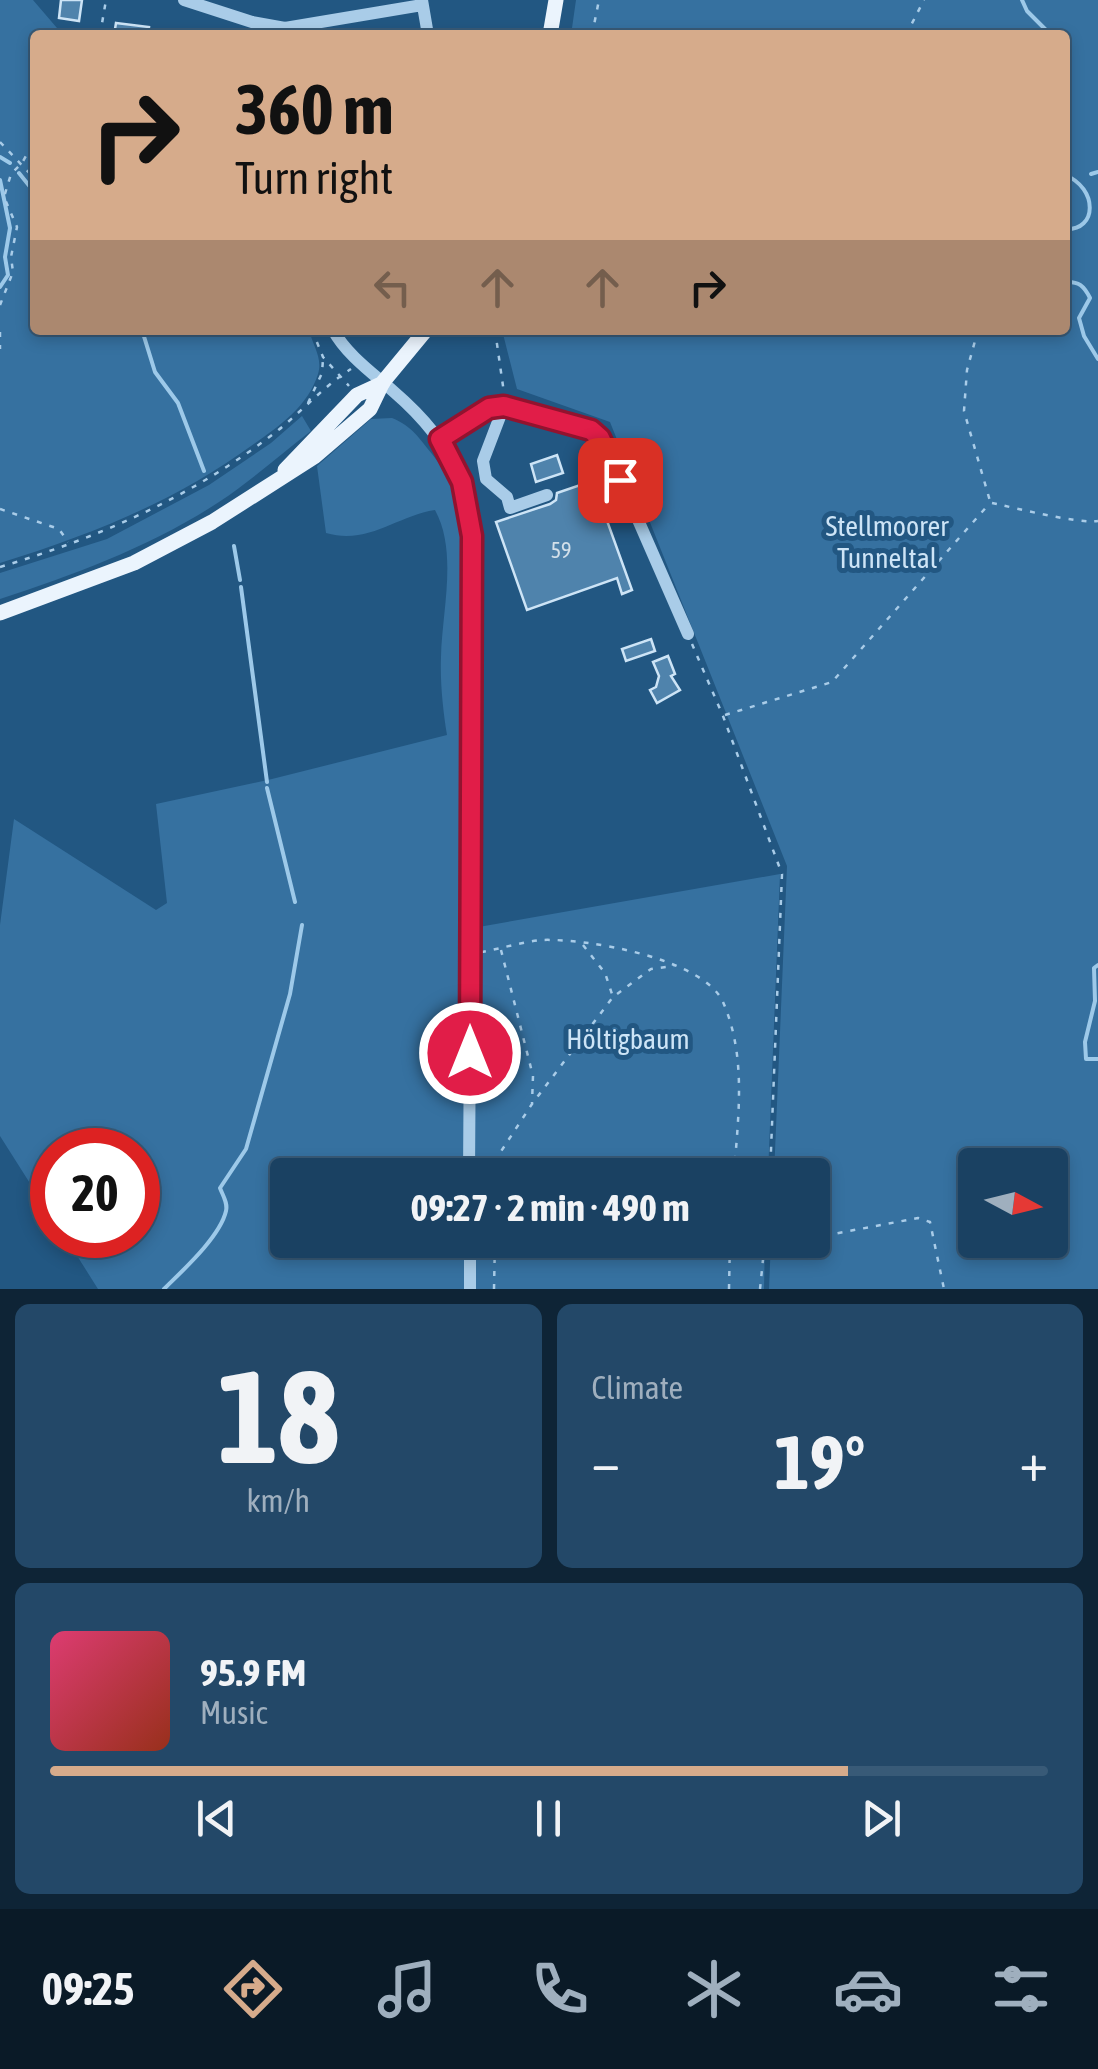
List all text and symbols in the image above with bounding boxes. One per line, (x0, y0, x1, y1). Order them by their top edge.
text: 360 m (235, 69, 394, 149)
icon: right (70, 70, 200, 200)
text: Turn right (235, 152, 393, 204)
icon: left (365, 260, 420, 315)
icon: ahead (470, 260, 525, 315)
icon: ahead (575, 260, 630, 315)
icon: right (680, 260, 735, 315)
pin (578, 438, 663, 523)
icon: arrive (593, 453, 648, 508)
park label: Stellmoorer Tunneltal (826, 510, 949, 574)
house number: 59 (551, 537, 571, 563)
position arrow (418, 1001, 522, 1105)
park label: Höltigbaum (566, 1023, 690, 1055)
speed limit sign: 20 (30, 1128, 160, 1258)
north arrow (958, 1148, 1068, 1258)
map controls (958, 1148, 1068, 1258)
text: 09:27 · 2 min · 490 m (410, 1186, 690, 1229)
text: 18 (217, 1342, 339, 1491)
text: Climate (592, 1369, 683, 1406)
text: 19° (774, 1419, 865, 1505)
text: − (592, 1430, 620, 1493)
text: + (1019, 1430, 1048, 1493)
text: km/h (247, 1482, 310, 1519)
text: 95.9 FM (200, 1651, 306, 1694)
text: Music (200, 1694, 267, 1731)
icon: previous (189, 1791, 244, 1846)
icon: pause (521, 1791, 576, 1846)
icon: next (854, 1791, 909, 1846)
icon: directions (218, 1954, 288, 2024)
icon: music (372, 1954, 442, 2024)
icon: phone (525, 1954, 595, 2024)
icon: climate (679, 1954, 749, 2024)
icon: car (833, 1954, 903, 2024)
icon: filters (986, 1954, 1056, 2024)
text: 09:25 (42, 1963, 134, 2015)

